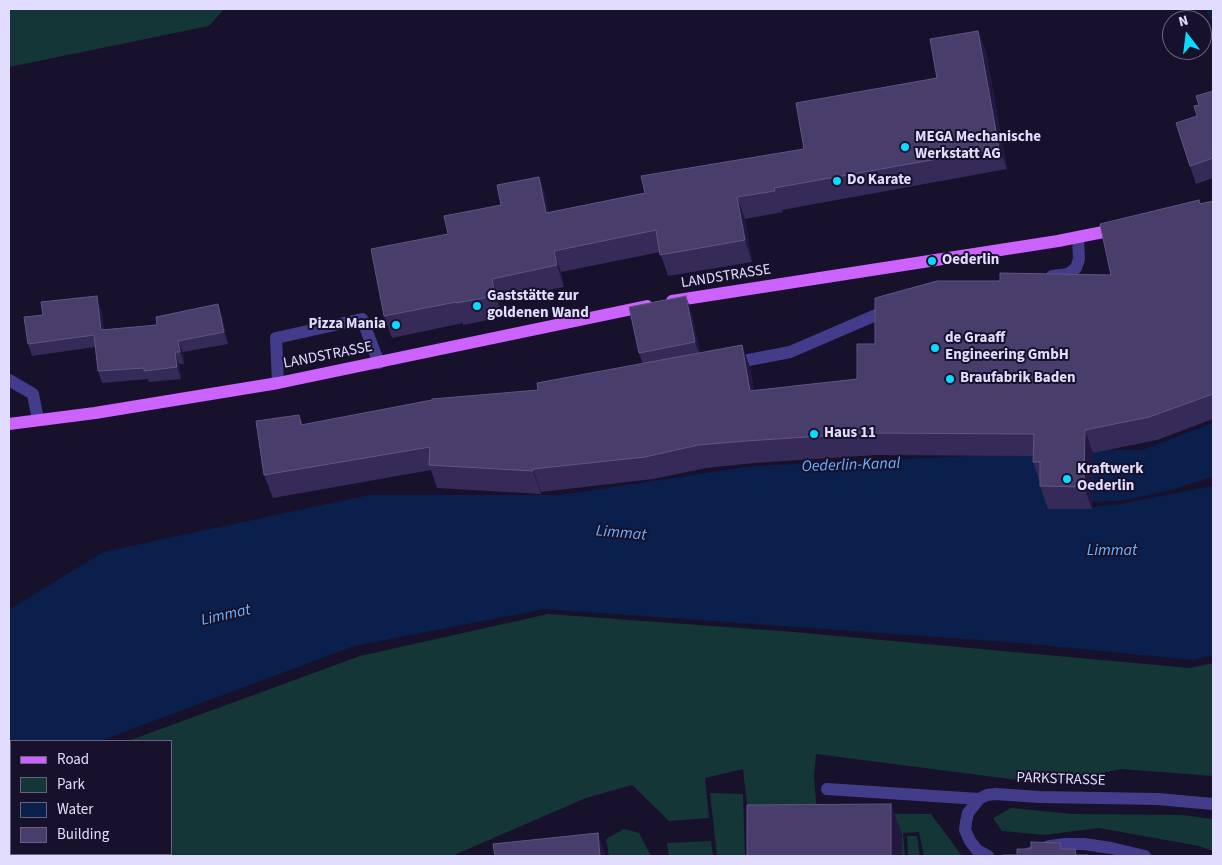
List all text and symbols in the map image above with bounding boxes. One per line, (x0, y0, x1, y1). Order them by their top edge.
north arrow (1162, 10, 1212, 60)
text: N (1176, 11, 1190, 32)
place label: MEGA Mechanische Werkstatt AG (915, 129, 1041, 164)
marker: MEGA Mechanische Werkstatt AG (899, 141, 911, 153)
place label: Do Karate (847, 172, 911, 190)
marker: Do Karate (831, 175, 843, 187)
place label: Oederlin (942, 252, 999, 270)
marker: Oederlin (926, 255, 938, 267)
street label: LANDSTRASSE (680, 261, 772, 293)
place label: Gaststätte zur goldenen Wand (487, 288, 589, 323)
marker: Gaststätte zur goldenen Wand (471, 300, 483, 312)
place label: Pizza Mania (308, 316, 386, 334)
marker: Pizza Mania (390, 319, 402, 331)
place label: de Graaff Engineering GmbH (945, 330, 1069, 365)
street label: LANDSTRASSE (282, 339, 374, 373)
marker: de Graaff Engineering GmbH (929, 342, 941, 354)
place label: Braufabrik Baden (960, 370, 1076, 388)
marker: Braufabrik Baden (944, 373, 956, 385)
place label: Haus 11 (824, 425, 876, 443)
marker: Haus 11 (808, 428, 820, 440)
water label: Oederlin-Kanal (801, 455, 901, 477)
place label: Kraftwerk Oederlin (1077, 461, 1143, 496)
marker: Kraftwerk Oederlin (1061, 473, 1073, 485)
water label: Limmat (595, 522, 647, 546)
water label: Limmat (1087, 541, 1137, 561)
water label: Limmat (199, 601, 253, 631)
legend (10, 740, 172, 855)
text: Road (57, 749, 89, 770)
street label: PARKSTRASSE (1016, 769, 1106, 791)
text: Park (57, 774, 85, 795)
text: Water (57, 799, 93, 820)
text: Building (57, 824, 109, 845)

